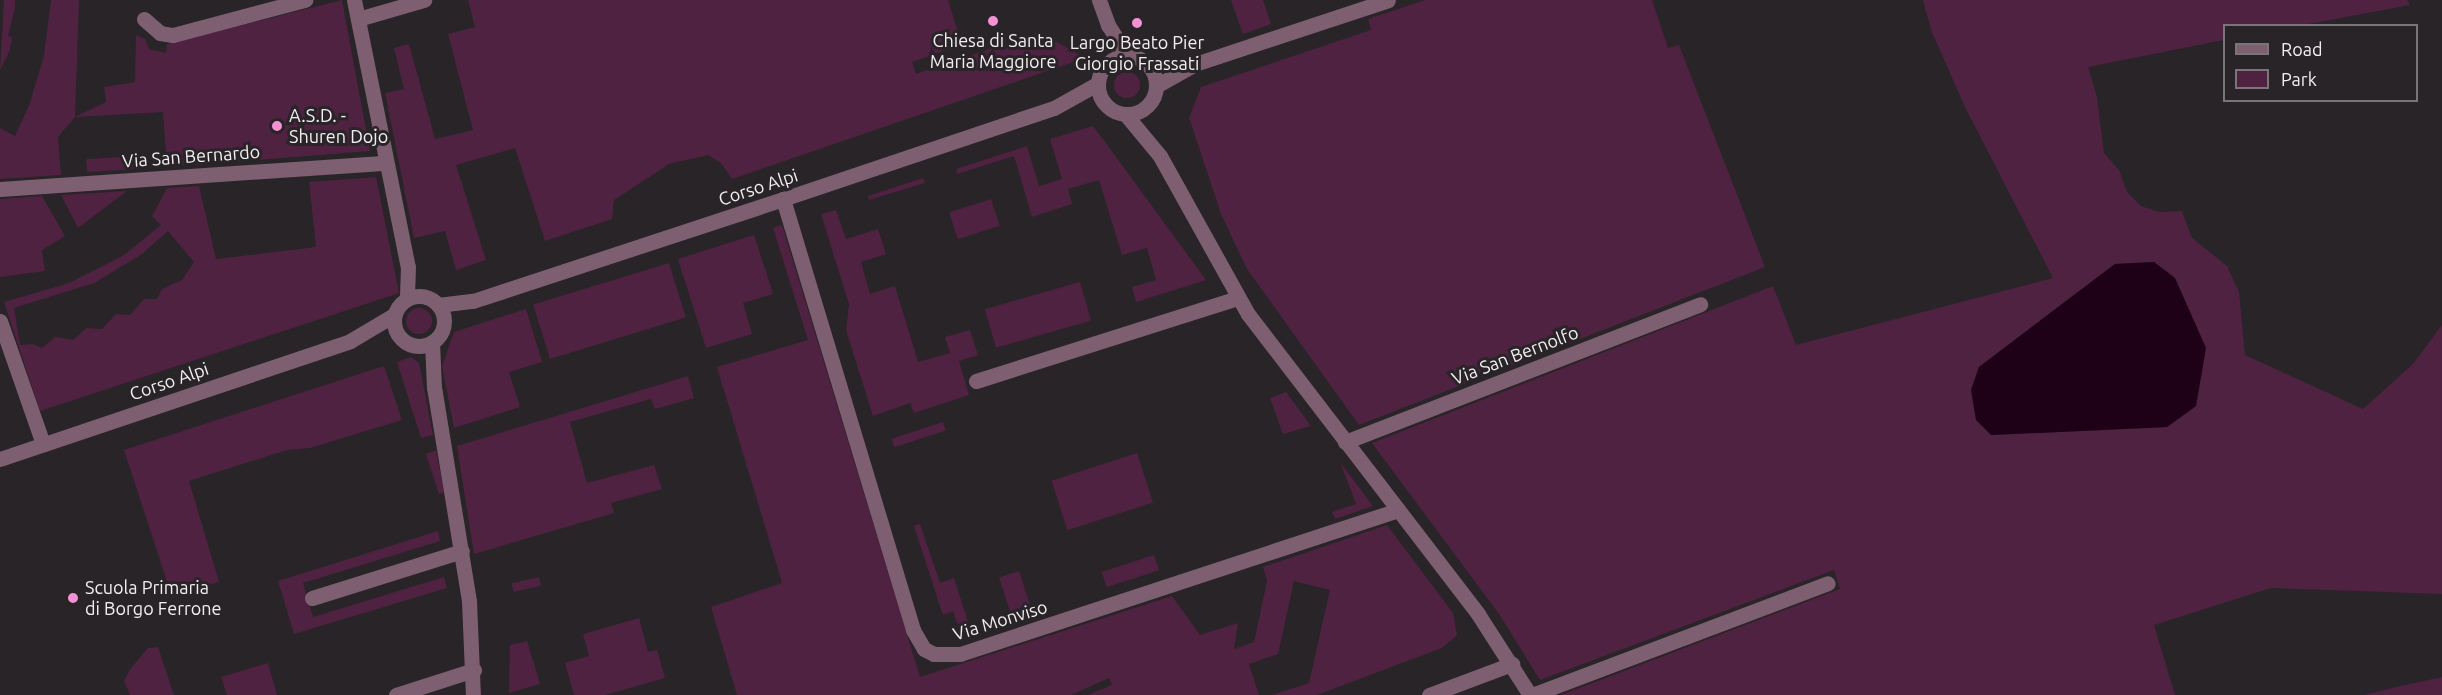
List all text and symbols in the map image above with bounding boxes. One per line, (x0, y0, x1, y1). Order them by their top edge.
marker: Chiesa di Santa Maria Maggiore (986, 14, 1000, 28)
marker: Largo Beato Pier Giorgio Frassati (1130, 16, 1144, 30)
legend (2223, 24, 2418, 102)
place label: Chiesa di Santa Maria Maggiore (930, 30, 1056, 72)
place label: Largo Beato Pier Giorgio Frassati (1070, 32, 1204, 74)
text: Road (2281, 39, 2323, 59)
text: Park (2281, 69, 2317, 89)
place label: A.S.D. - Shuren Dojo (289, 105, 388, 148)
marker: A.S.D. - Shuren Dojo (270, 119, 284, 133)
street label: Via San Bernardo (121, 140, 261, 172)
street label: Corso Alpi (716, 164, 800, 210)
street label: Via San Bernolfo (1449, 321, 1581, 389)
street label: Corso Alpi (127, 357, 211, 405)
place label: Scuola Primaria di Borgo Ferrone (85, 577, 222, 620)
marker: Scuola Primaria di Borgo Ferrone (66, 591, 80, 605)
street label: Via Monviso (950, 595, 1050, 645)

